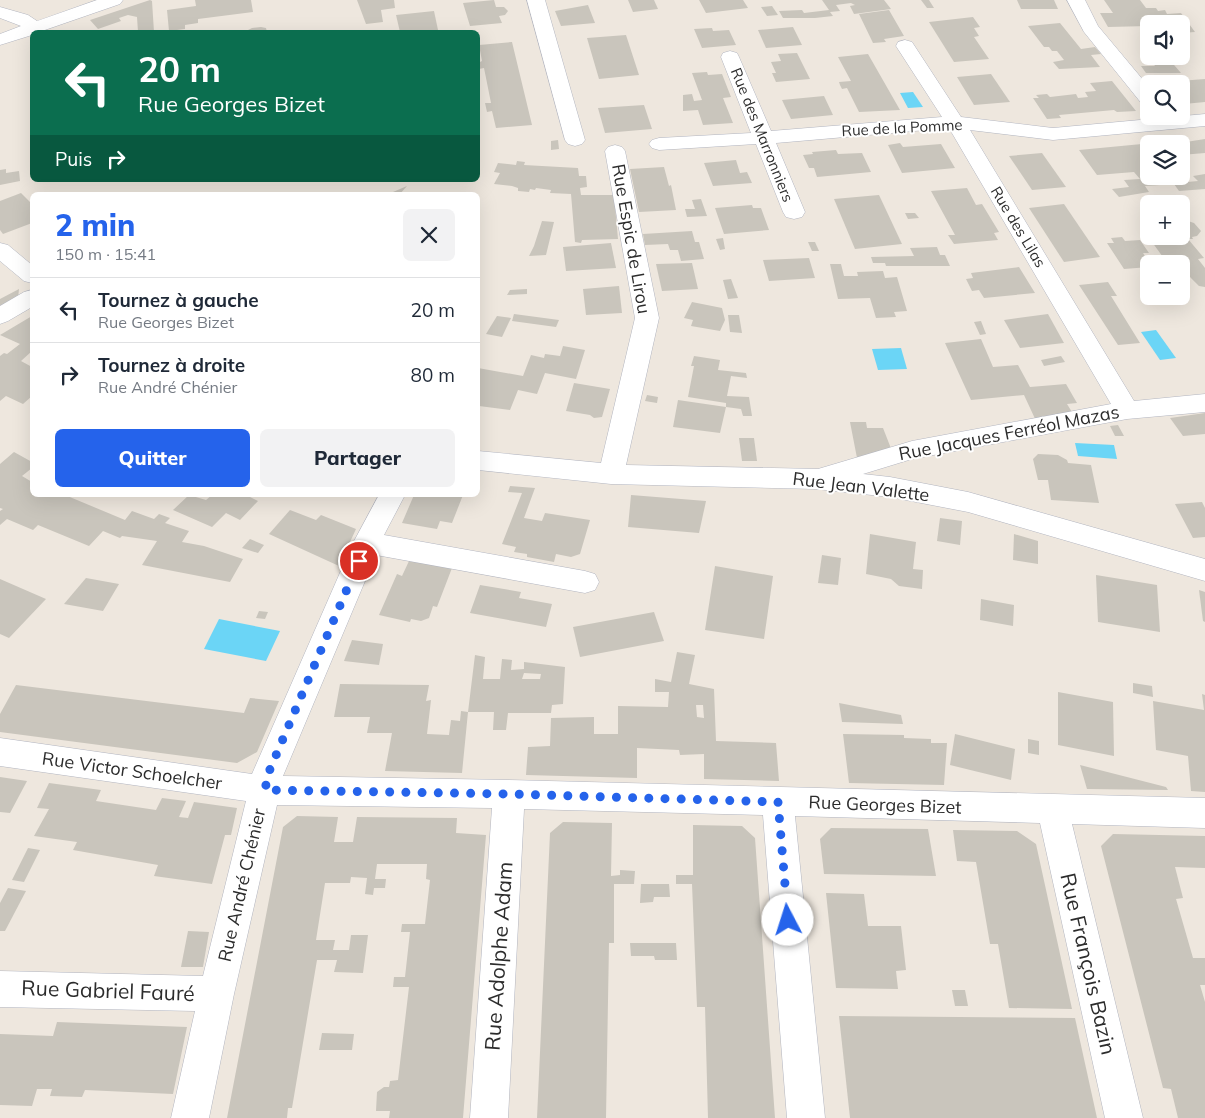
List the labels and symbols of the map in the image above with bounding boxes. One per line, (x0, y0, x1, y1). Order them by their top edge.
street label: Rue des Marronniers (727, 65, 798, 205)
street label: Rue de la Pomme (841, 115, 963, 140)
street label: Rue Espic de Lirou (607, 162, 656, 316)
street label: Rue des Lilas (987, 183, 1050, 271)
street label: Rue Jacques Ferréol Mazas (897, 400, 1121, 465)
street label: Rue Jean Valette (791, 467, 931, 506)
pin (338, 540, 380, 582)
street label: Rue Victor Schoelcher (41, 746, 224, 795)
street label: Rue Georges Bizet (808, 790, 962, 819)
street label: Rue André Chénier (213, 806, 270, 964)
street label: Rue Adolphe Adam (478, 861, 518, 1051)
street label: Rue François Bazin (1055, 870, 1123, 1057)
position arrow (761, 893, 813, 945)
street label: Rue Gabriel Fauré (21, 974, 195, 1006)

